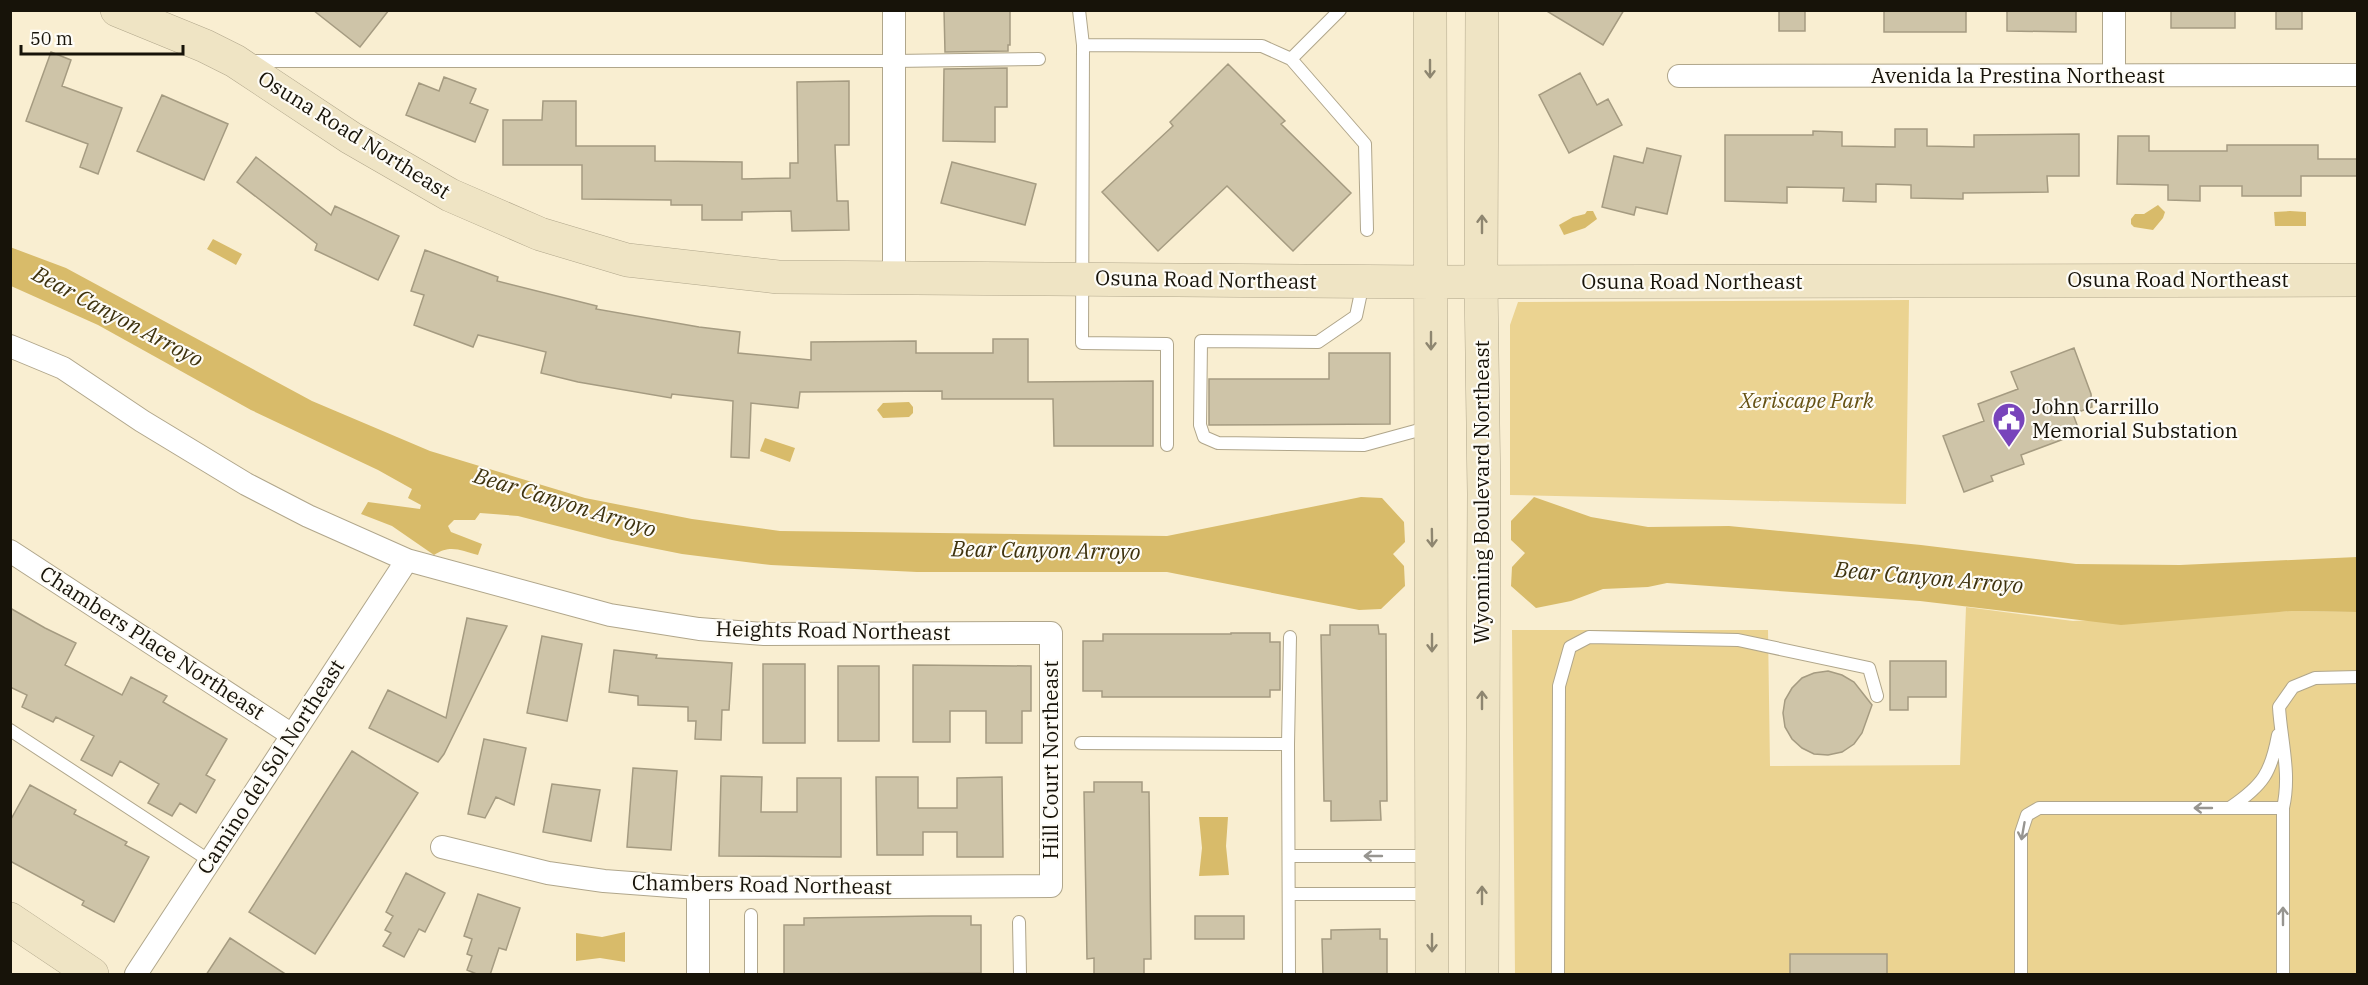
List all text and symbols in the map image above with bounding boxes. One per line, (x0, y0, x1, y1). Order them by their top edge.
scale bar (21, 18, 183, 56)
text: 50 m (30, 27, 73, 50)
one-way arrow (1424, 58, 1436, 78)
street label: Avenida la Prestina Northeast (1871, 61, 2165, 89)
street label: Osuna Road Northeast (253, 64, 456, 205)
one-way arrow (1476, 214, 1487, 234)
water label: Bear Canyon Arroyo (27, 258, 209, 373)
street label: Osuna Road Northeast (1095, 263, 1317, 295)
street label: Osuna Road Northeast (2067, 265, 2289, 293)
street label: Osuna Road Northeast (1581, 267, 1803, 295)
one-way arrow (1425, 330, 1437, 350)
street label: Wyoming Boulevard Northeast (1467, 340, 1495, 644)
park label: Xeriscape Park (1738, 386, 1875, 414)
place label: John Carrillo Memorial Substation (2032, 392, 2238, 444)
public building icon: John Carrillo Memorial Substation (1991, 401, 2027, 448)
water label: Bear Canyon Arroyo (469, 460, 660, 543)
one-way arrow (1426, 528, 1438, 548)
water label: Bear Canyon Arroyo (950, 533, 1141, 566)
water label: Bear Canyon Arroyo (1832, 554, 2025, 599)
street label: Chambers Place Northeast (35, 559, 270, 725)
street label: Heights Road Northeast (715, 614, 951, 646)
one-way arrow (1426, 633, 1438, 653)
street label: Camino del Sol Northeast (190, 654, 350, 879)
street label: Hill Court Northeast (1036, 660, 1064, 860)
one-way arrow (1476, 691, 1488, 711)
one-way arrow (2194, 802, 2214, 814)
one-way arrow (2017, 821, 2028, 840)
one-way arrow (1364, 850, 1384, 862)
street label: Chambers Road Northeast (632, 868, 892, 900)
one-way arrow (1476, 886, 1488, 906)
one-way arrow (2277, 907, 2289, 927)
one-way arrow (1426, 933, 1438, 953)

